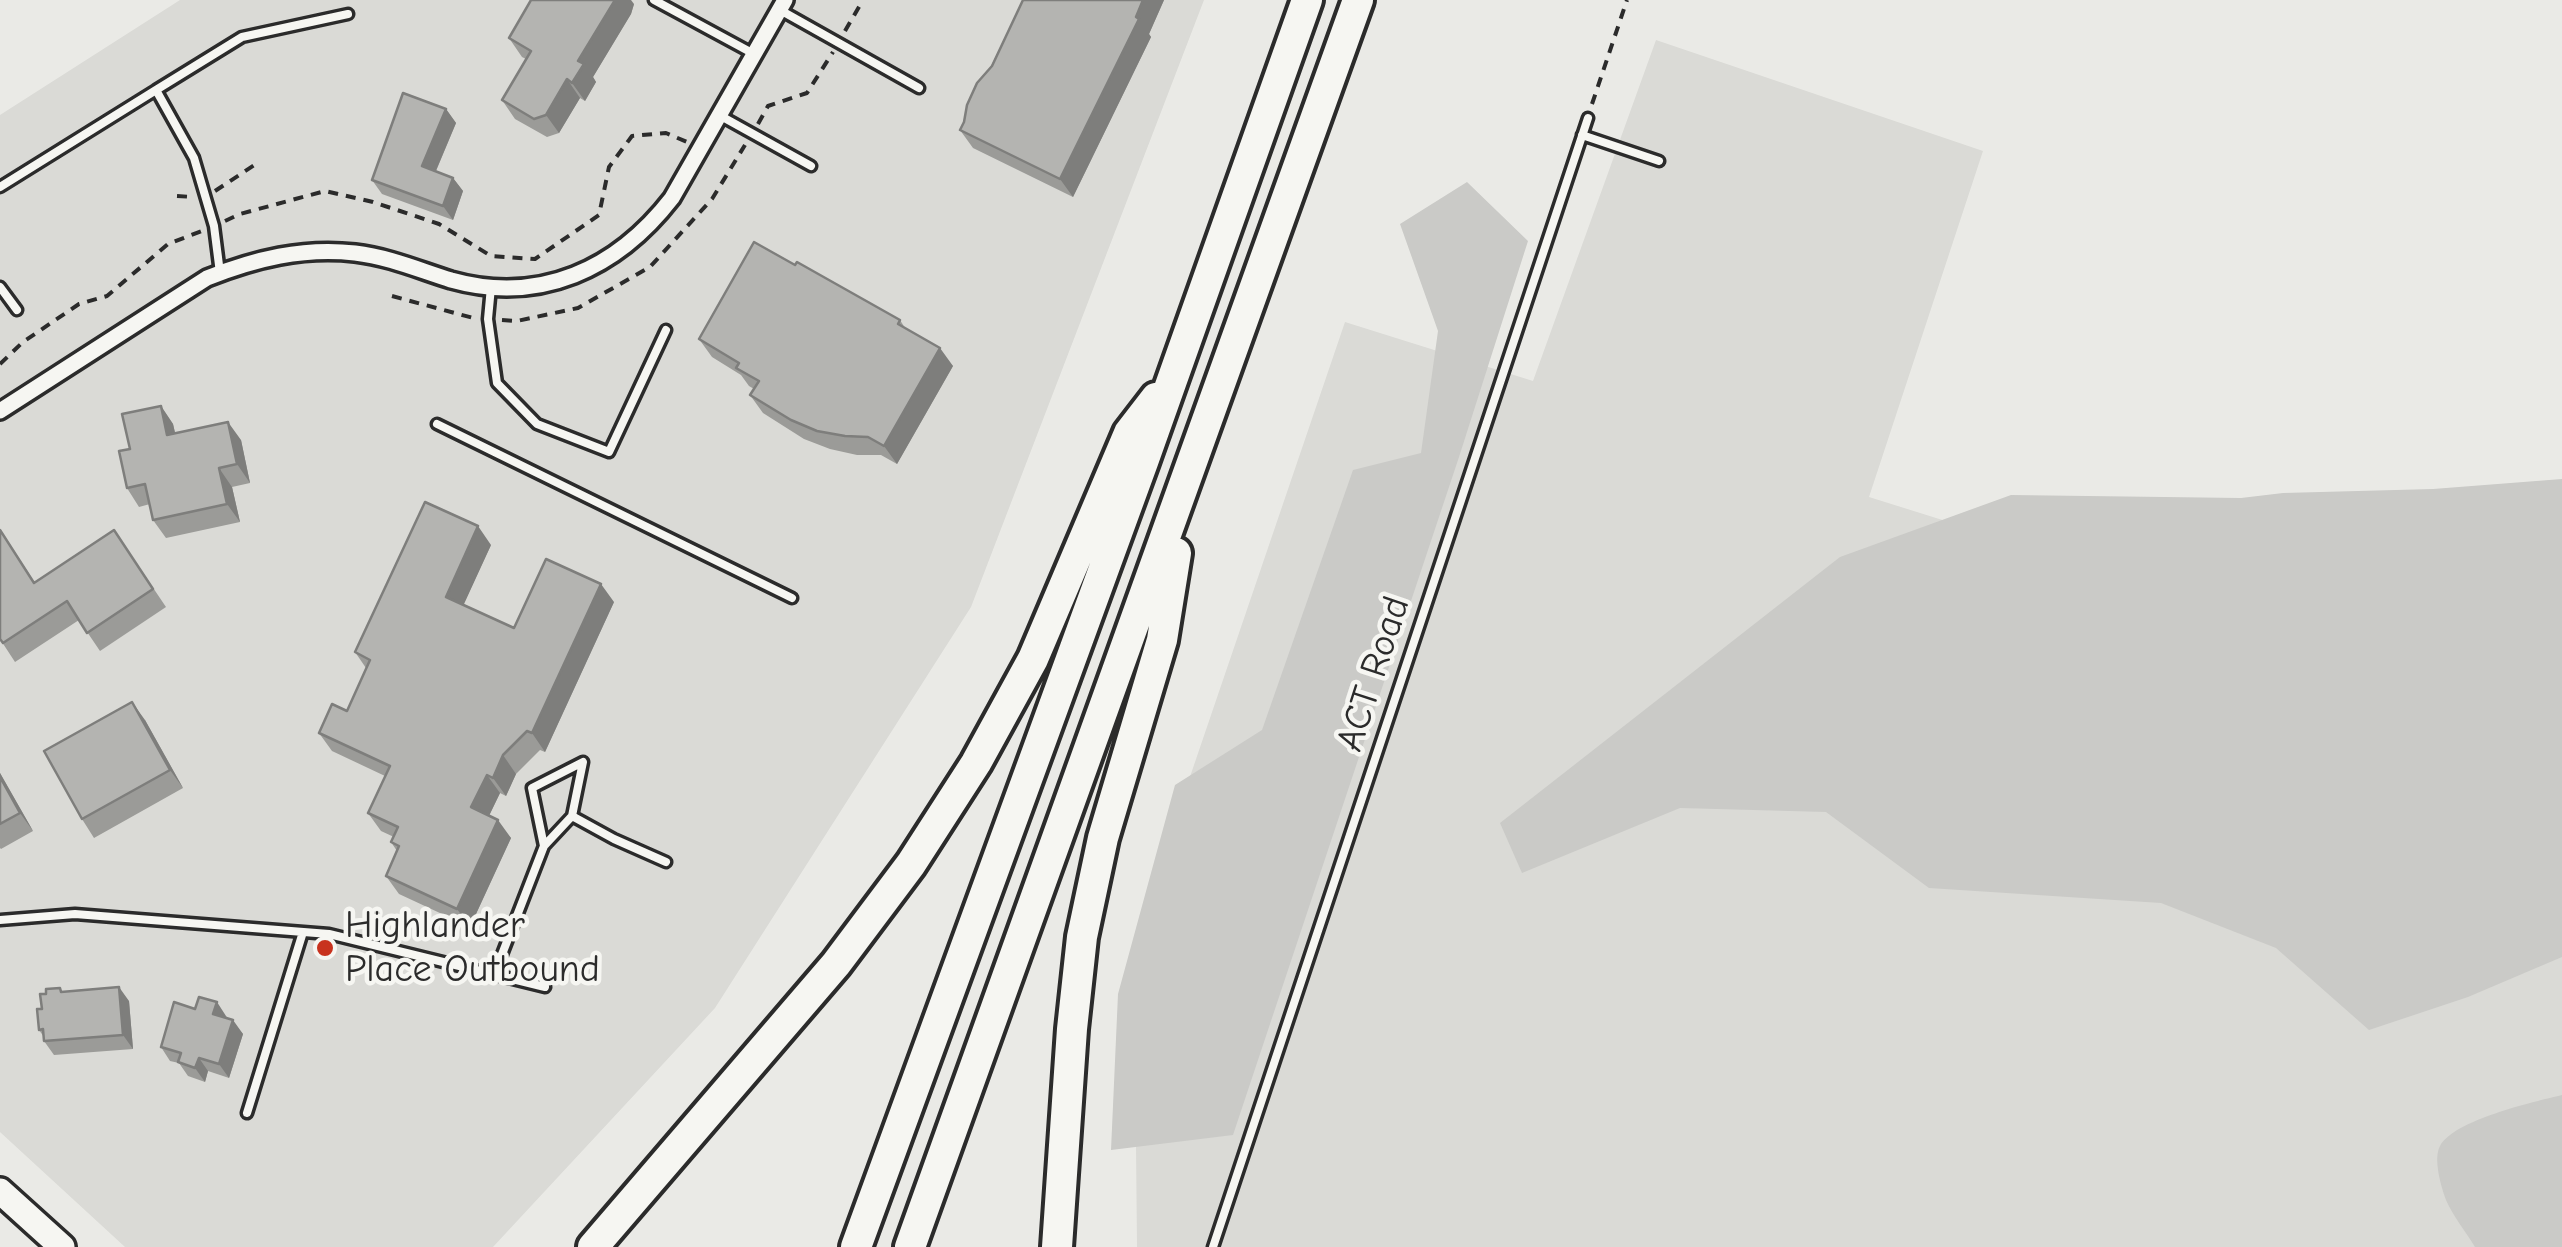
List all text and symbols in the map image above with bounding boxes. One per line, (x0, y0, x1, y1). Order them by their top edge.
street label: ACT Road (1328, 591, 1420, 757)
place label: Highlander Place Outbound (345, 903, 600, 992)
marker: Highlander Place Outbound (314, 937, 336, 959)

